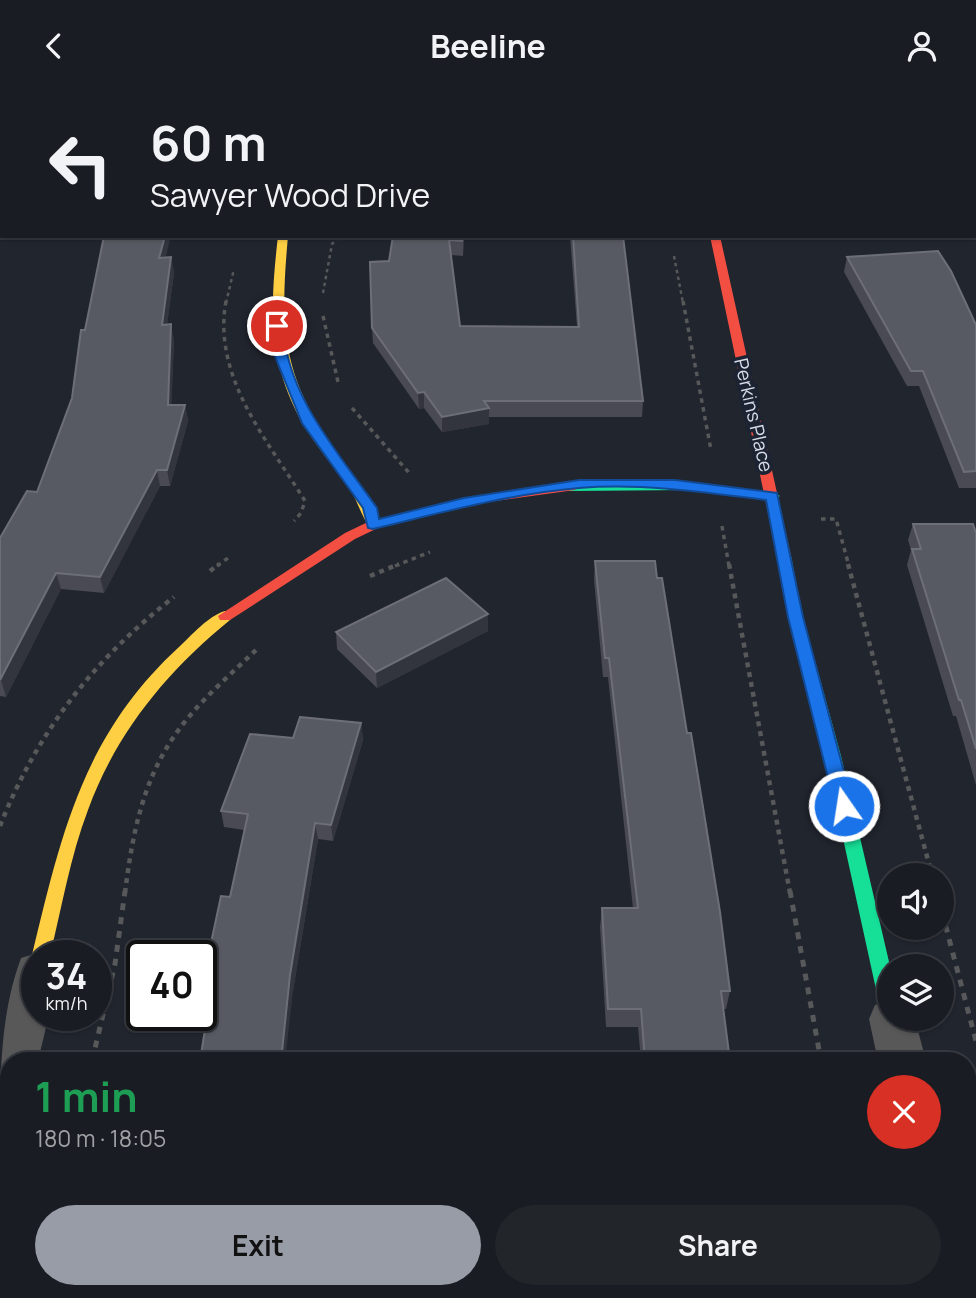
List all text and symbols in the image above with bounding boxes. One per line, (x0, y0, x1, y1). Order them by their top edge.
text: Beeline (430, 24, 546, 68)
icon: back (35, 27, 73, 65)
icon: person (903, 27, 941, 65)
text: 60 m (150, 109, 267, 176)
icon: left (35, 119, 126, 210)
text: Sawyer Wood Drive (150, 173, 430, 217)
pin (247, 296, 307, 356)
icon: arrive (258, 307, 296, 345)
street label: Perkins Place (728, 356, 780, 474)
position arrow (807, 769, 881, 843)
map controls (877, 863, 954, 1031)
button: sound (877, 863, 954, 940)
speed limit sign: 40 (126, 940, 217, 1031)
text: 34 (46, 952, 87, 1000)
button: layers (877, 954, 954, 1031)
text: km/h (46, 991, 87, 1015)
text: 1 min (35, 1067, 138, 1125)
button: close (867, 1075, 941, 1149)
text: 180 m · 18:05 (35, 1122, 166, 1154)
button: Exit (35, 1205, 481, 1285)
button: Share (495, 1205, 941, 1285)

